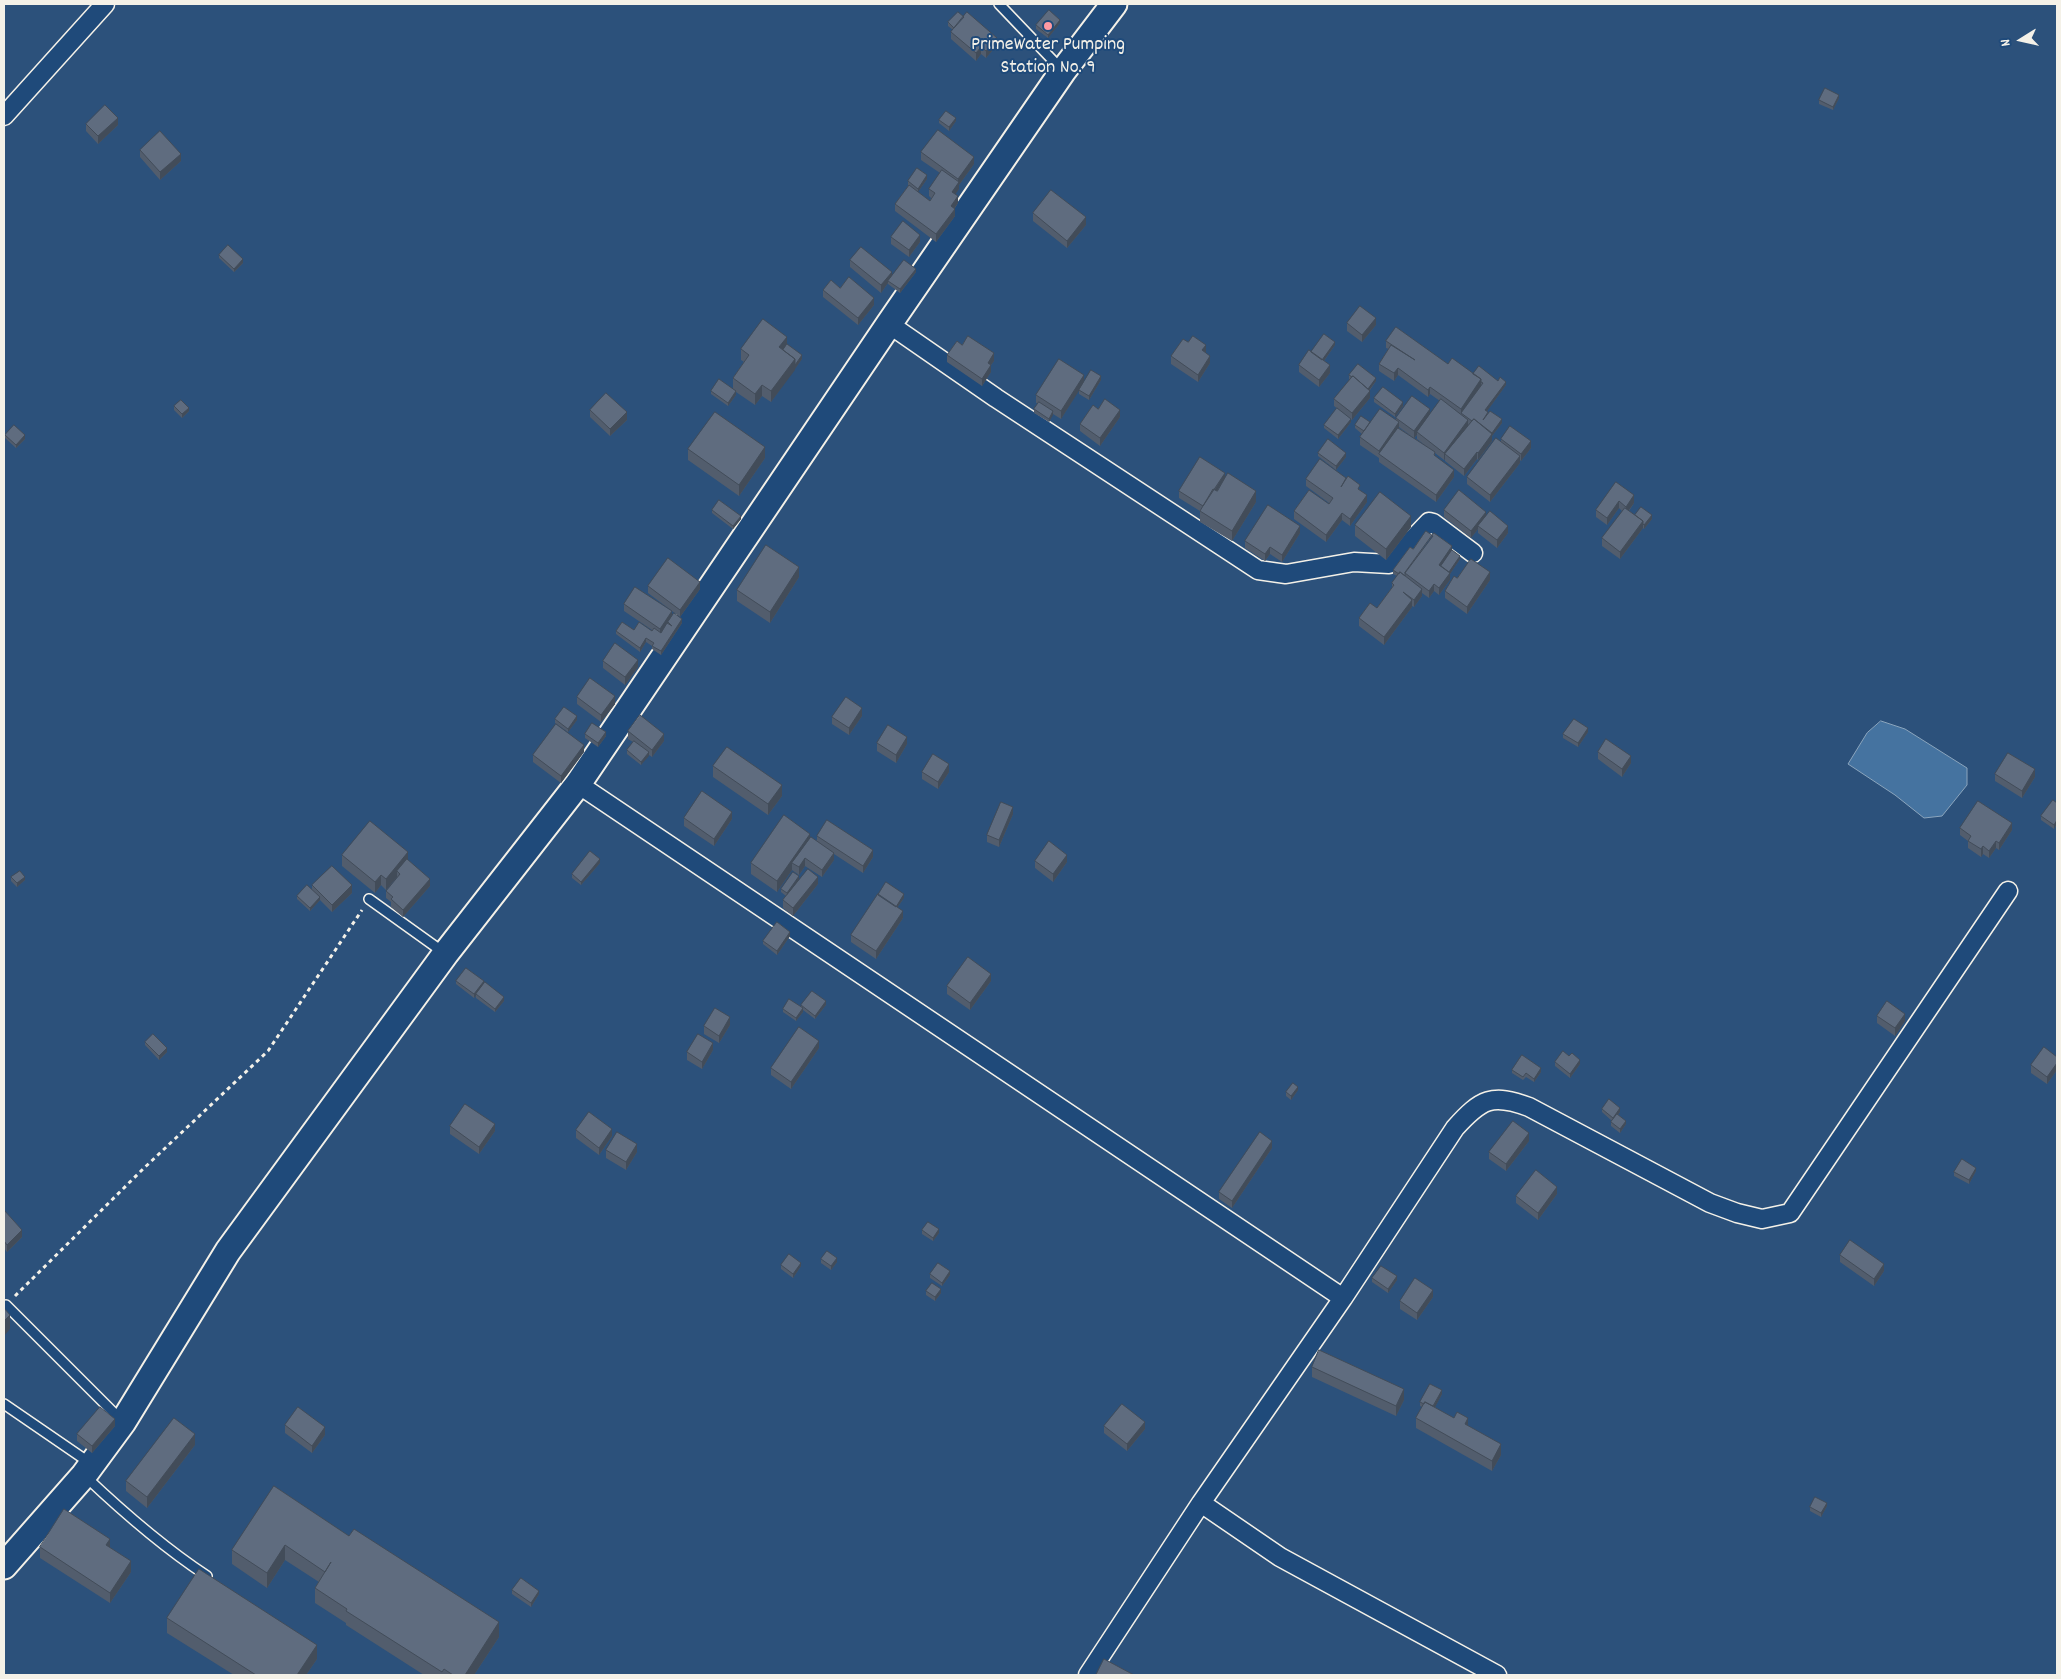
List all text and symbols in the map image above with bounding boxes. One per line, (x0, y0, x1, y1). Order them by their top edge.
north arrow (1996, 15, 2046, 65)
marker: PrimeWater Pumping Station No. 9 (1042, 20, 1054, 32)
place label: PrimeWater Pumping Station No. 9 (971, 34, 1125, 81)
text: N (1996, 37, 2017, 48)

